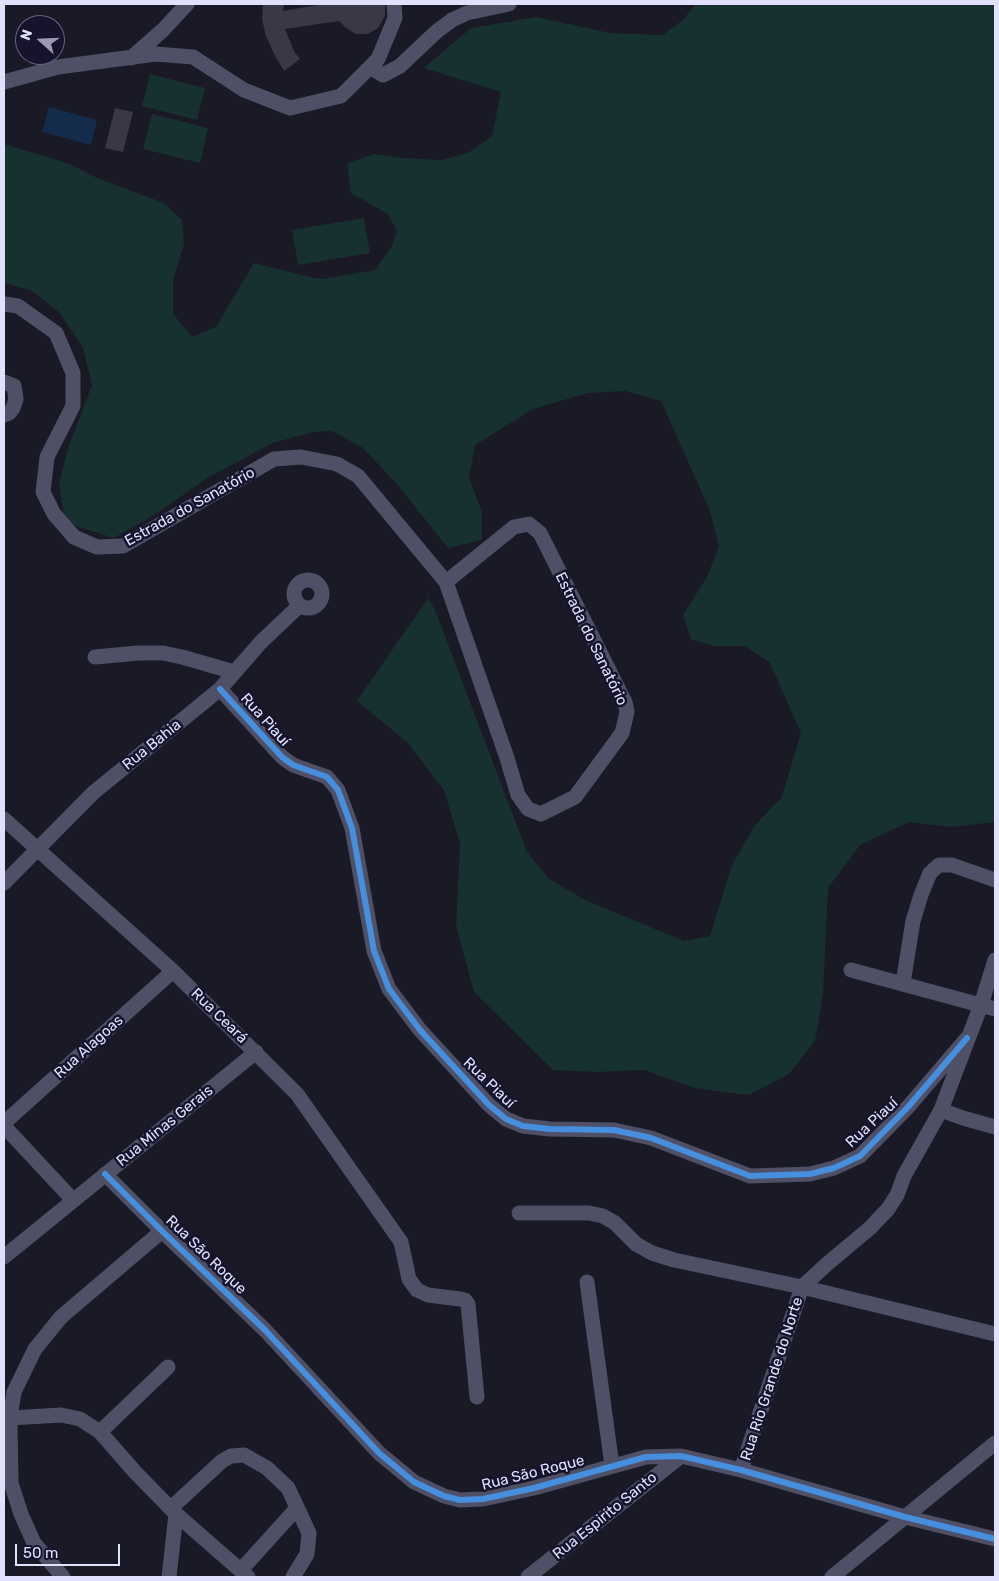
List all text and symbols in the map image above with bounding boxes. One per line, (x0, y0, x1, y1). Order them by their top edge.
north arrow (15, 15, 65, 65)
text: N (17, 27, 36, 43)
street label: Estrada do Sanatório (122, 464, 258, 550)
street label: Estrada do Sanatório (551, 570, 631, 708)
street label: Rua Piauí (237, 690, 293, 750)
street label: Rua Bahia (119, 716, 185, 774)
street label: Rua Ceará (187, 985, 251, 1047)
street label: Rua Alagoas (51, 1011, 127, 1083)
street label: Rua Piauí (459, 1054, 519, 1112)
street label: Rua Minas Gerais (113, 1082, 217, 1170)
street label: Rua Piauí (842, 1094, 902, 1152)
street label: Rua São Roque (162, 1212, 250, 1298)
street label: Rua Rio Grande do Norte (737, 1295, 807, 1463)
street label: Rua São Roque (480, 1452, 586, 1494)
street label: Rua Espirito Santo (549, 1469, 661, 1563)
scale bar (18, 1534, 122, 1566)
text: 50 m (23, 1544, 58, 1562)

